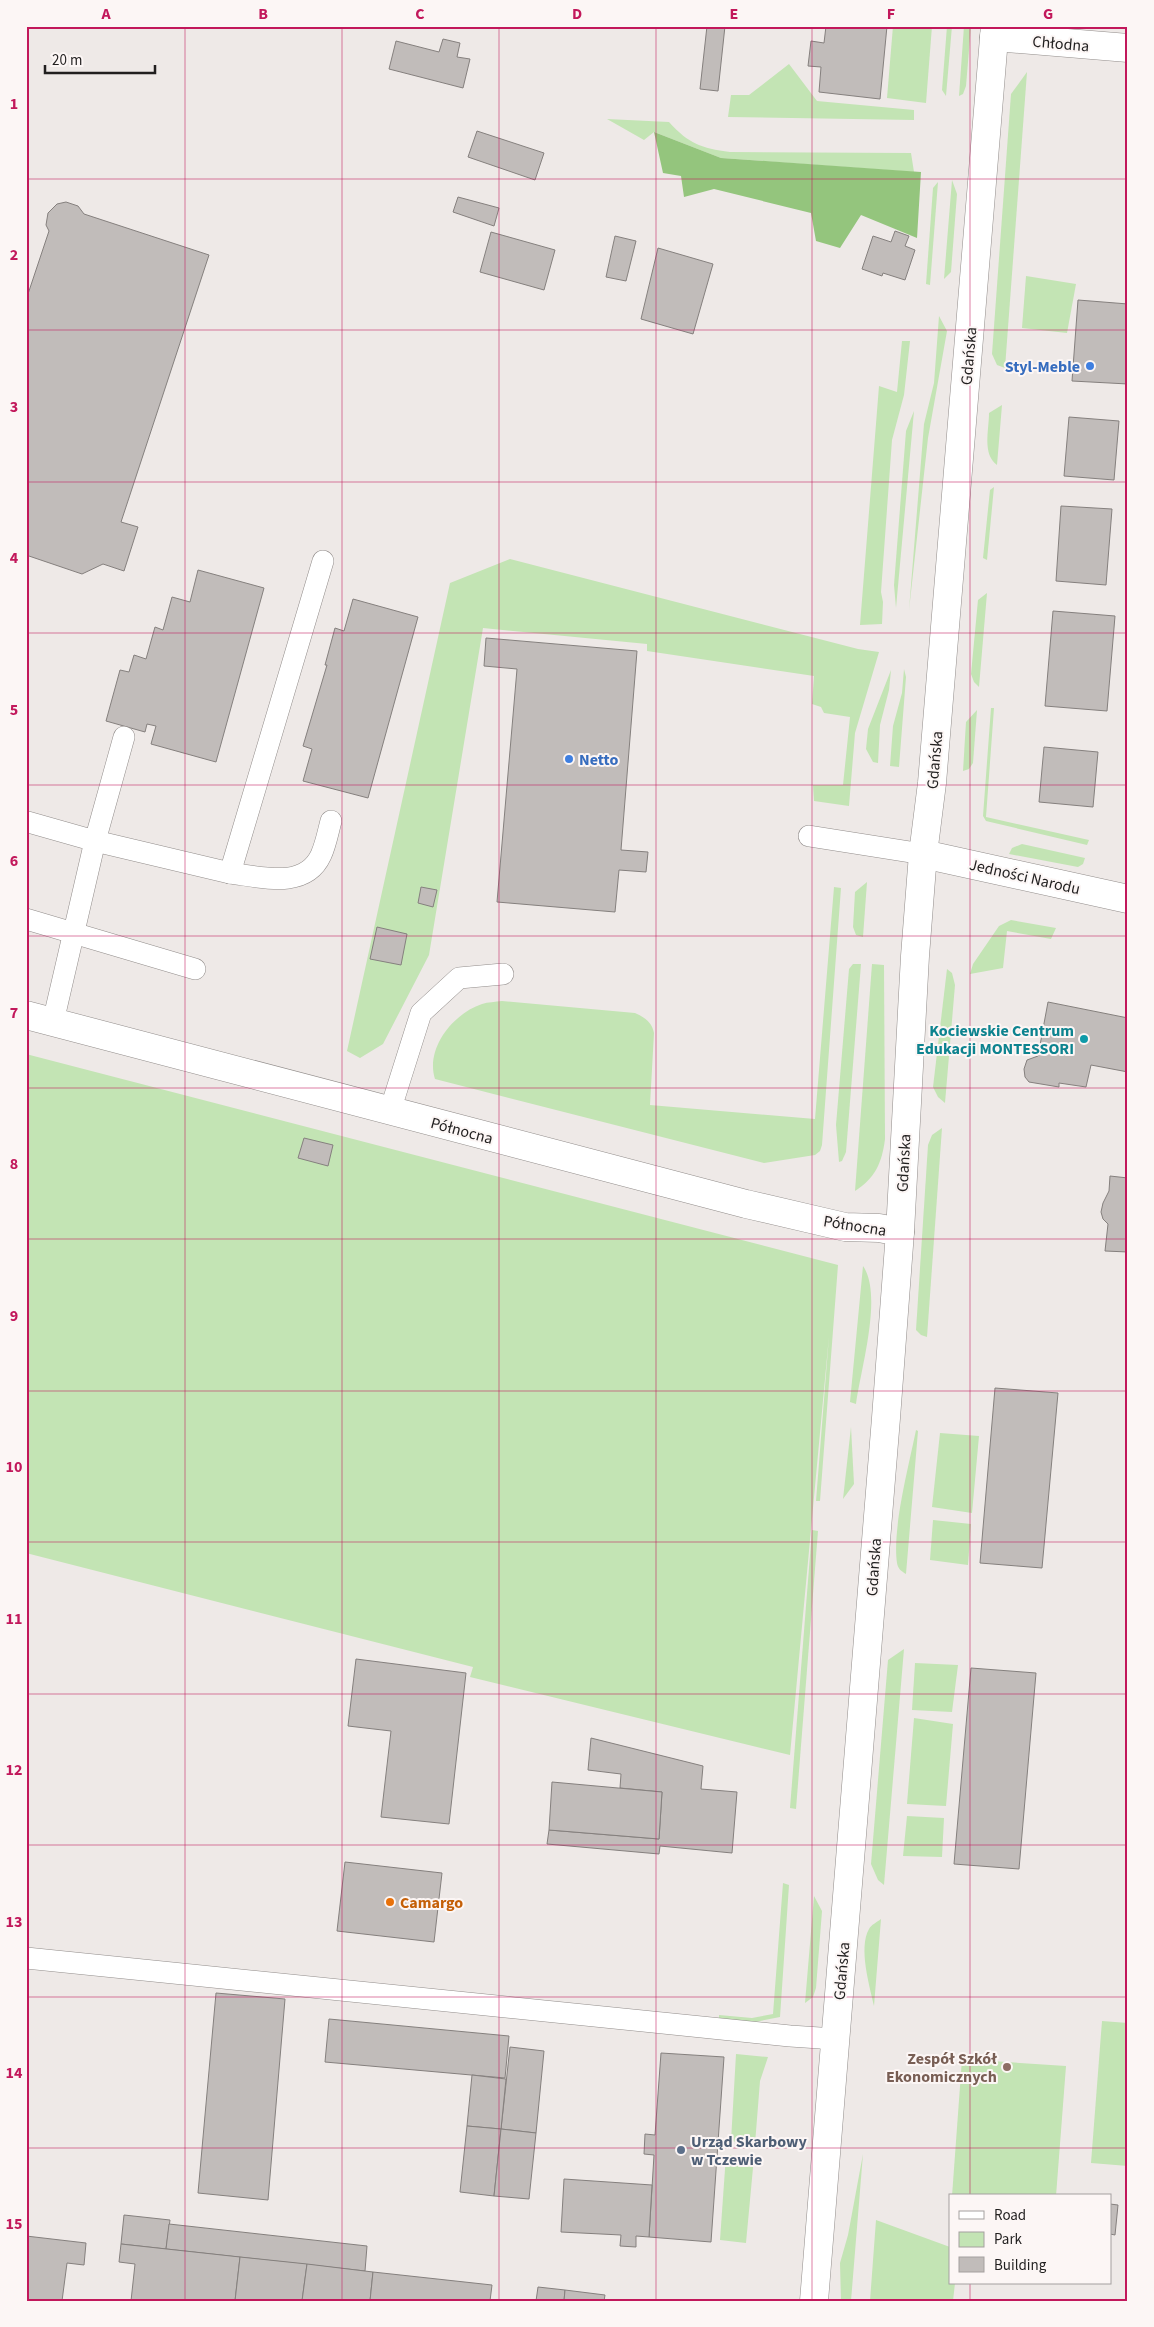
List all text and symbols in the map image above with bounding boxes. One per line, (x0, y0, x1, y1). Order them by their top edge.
text: A (100, 3, 111, 25)
text: B (258, 3, 268, 25)
text: C (415, 3, 425, 25)
text: D (572, 3, 582, 25)
text: E (730, 3, 738, 25)
text: F (887, 3, 895, 25)
text: G (1043, 3, 1053, 25)
street label: Chłodna (1032, 31, 1090, 57)
scale bar (45, 42, 155, 74)
text: 20 m (52, 50, 82, 71)
text: 1 (10, 93, 18, 115)
text: 2 (10, 244, 18, 266)
street label: Gdańska (956, 326, 982, 386)
place label: Styl-Meble (1005, 356, 1080, 378)
marker: Styl-Meble (1084, 360, 1096, 372)
text: 3 (10, 396, 18, 418)
text: 4 (10, 547, 19, 569)
text: 5 (10, 699, 18, 721)
street label: Gdańska (922, 730, 948, 790)
place label: Netto (579, 749, 618, 771)
marker: Netto (563, 753, 575, 765)
text: 6 (10, 850, 18, 872)
street label: Jedności Narodu (967, 854, 1082, 900)
text: 7 (10, 1002, 18, 1024)
place label: Kociewskie Centrum Edukacji MONTESSORI (916, 1020, 1074, 1060)
marker: Kociewskie Centrum Edukacji MONTESSORI (1078, 1033, 1090, 1045)
street label: Północna (428, 1112, 495, 1150)
street label: Gdańska (891, 1133, 917, 1193)
text: 8 (10, 1153, 18, 1175)
street label: Północna (822, 1210, 888, 1242)
text: 9 (10, 1305, 18, 1327)
text: 10 (6, 1456, 22, 1478)
street label: Gdańska (861, 1537, 887, 1597)
text: 11 (6, 1608, 22, 1630)
text: 12 (6, 1759, 22, 1781)
place label: Camargo (400, 1892, 463, 1914)
marker: Camargo (384, 1896, 396, 1908)
text: 13 (6, 1911, 22, 1933)
street label: Gdańska (829, 1941, 855, 2001)
place label: Zespół Szkół Ekonomicznych (886, 2048, 997, 2088)
marker: Zespół Szkół Ekonomicznych (1001, 2061, 1013, 2073)
text: 14 (6, 2062, 23, 2084)
place label: Urząd Skarbowy w Tczewie (691, 2131, 807, 2171)
marker: Urząd Skarbowy w Tczewie (675, 2144, 687, 2156)
legend (949, 2194, 1112, 2284)
text: Road (994, 2205, 1026, 2226)
text: 15 (6, 2213, 22, 2235)
text: Park (994, 2229, 1023, 2250)
text: Building (994, 2255, 1047, 2276)

